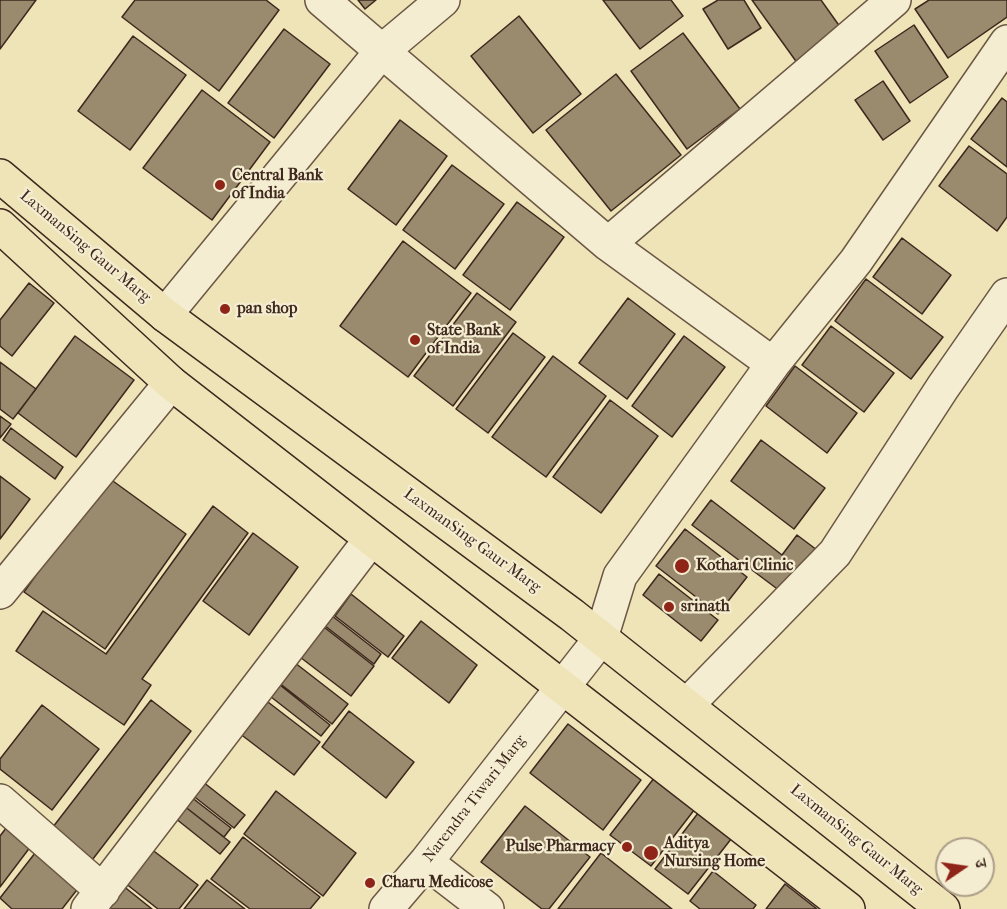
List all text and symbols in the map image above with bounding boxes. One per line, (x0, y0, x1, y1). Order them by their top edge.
place label: Central Bank of India (232, 166, 323, 204)
marker: Central Bank of India (213, 178, 227, 192)
street label: LaxmanSing Gaur Marg (16, 187, 154, 307)
place label: pan shop (237, 299, 297, 319)
marker: pan shop (218, 302, 232, 316)
place label: State Bank of India (427, 321, 501, 359)
marker: State Bank of India (408, 333, 422, 347)
street label: LaxmanSing Gaur Marg (400, 485, 544, 597)
place label: Kothari Clinic (696, 556, 793, 576)
marker: Kothari Clinic (673, 557, 691, 575)
place label: srinath (681, 597, 730, 617)
marker: srinath (662, 600, 676, 614)
street label: Narendra Tiwari Marg (419, 732, 531, 866)
street label: LaxmanSing Gaur Marg (786, 781, 926, 899)
place label: Aditya Nursing Home (664, 834, 765, 872)
place label: Pulse Pharmacy (506, 837, 615, 857)
north arrow (935, 837, 995, 897)
marker: Pulse Pharmacy (620, 840, 634, 854)
marker: Aditya Nursing Home (642, 844, 660, 862)
text: उ (971, 857, 991, 869)
place label: Charu Medicose (382, 873, 493, 893)
marker: Charu Medicose (363, 876, 377, 890)

